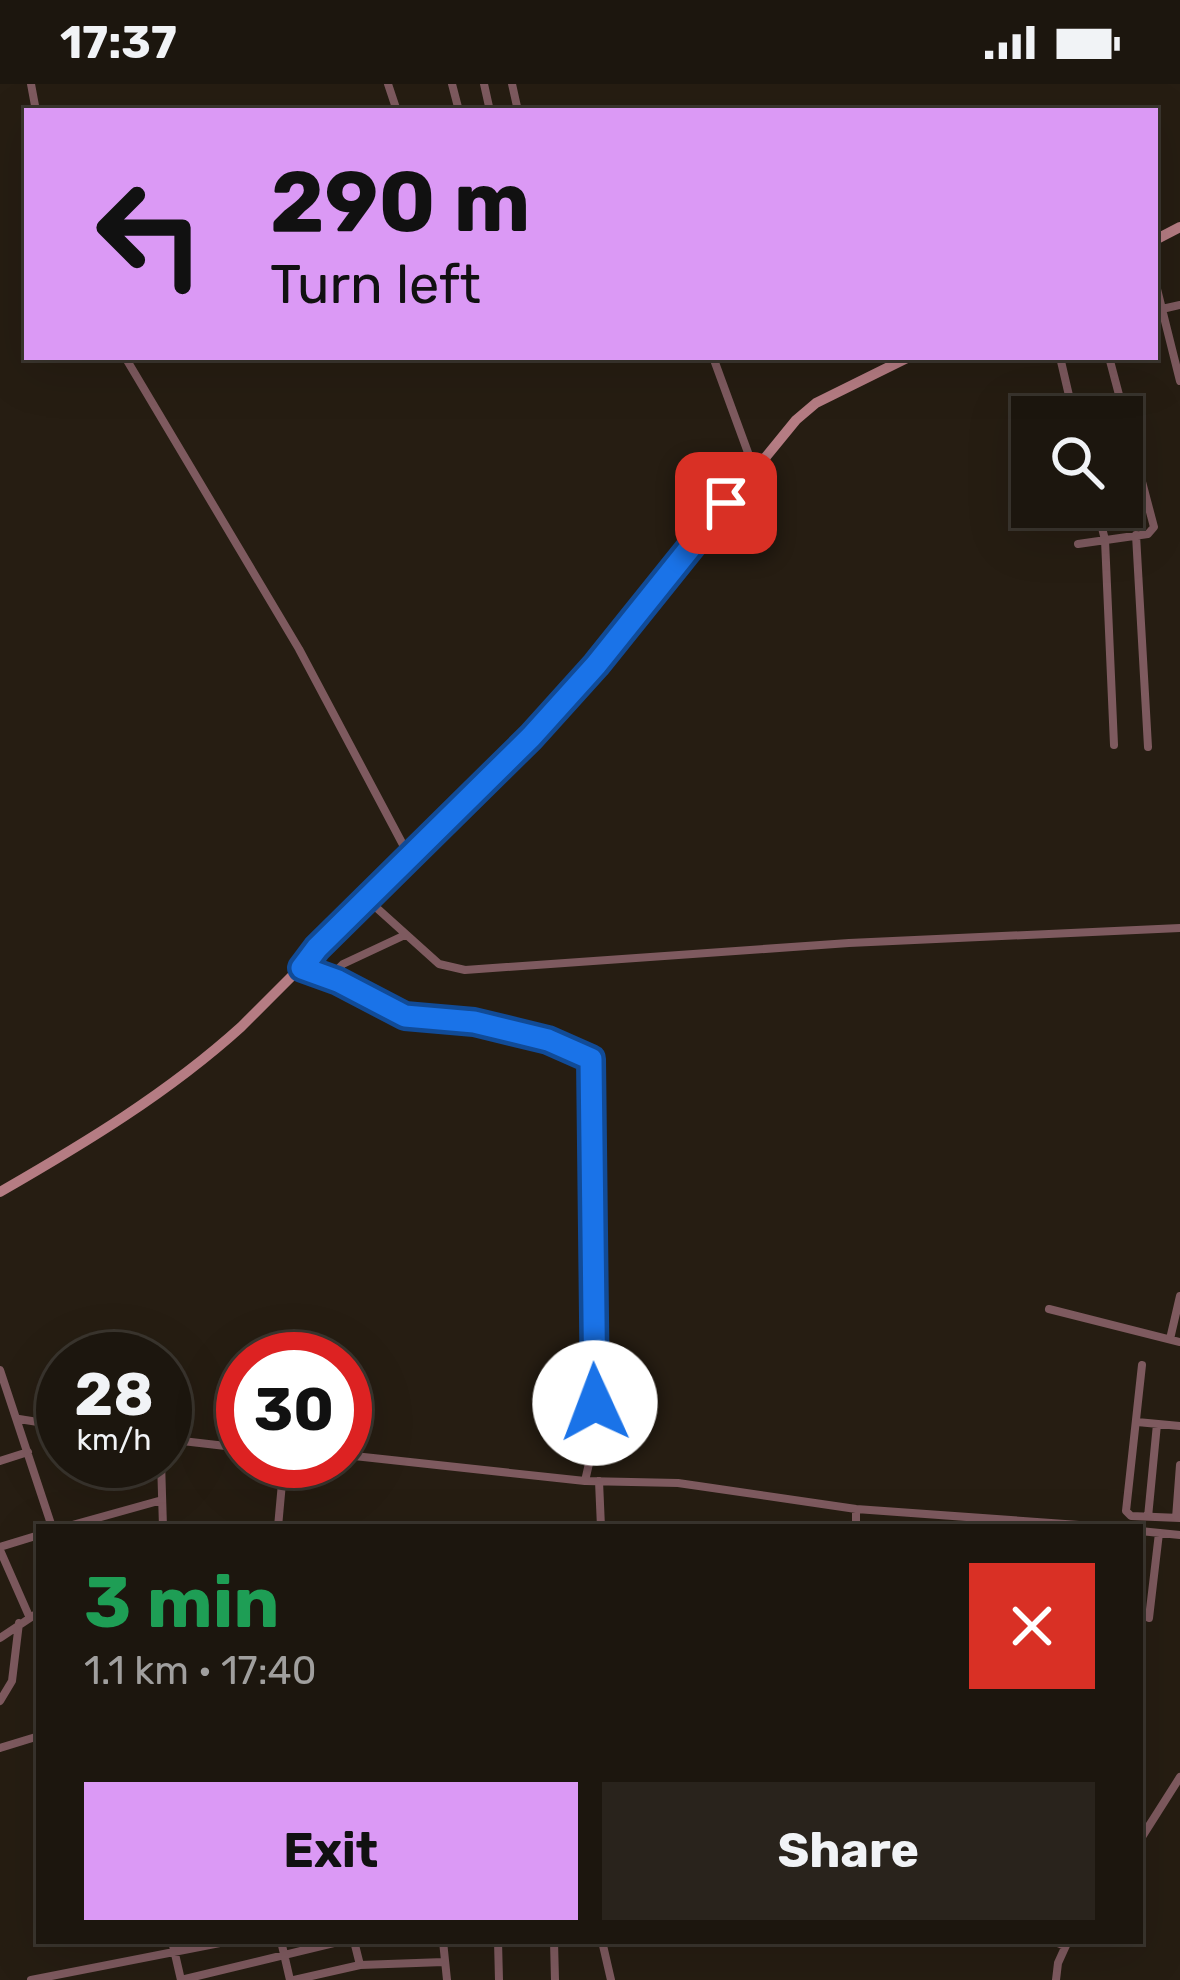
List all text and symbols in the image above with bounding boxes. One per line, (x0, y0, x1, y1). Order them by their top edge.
text: 17:37 (60, 16, 177, 69)
text: 290 m (270, 152, 530, 252)
icon: left (72, 156, 228, 312)
text: Turn left (270, 253, 481, 317)
map controls (1011, 396, 1143, 528)
button: search (1011, 396, 1143, 528)
pin (675, 452, 777, 554)
icon: arrive (693, 470, 759, 536)
speed limit sign: 30 (216, 1332, 372, 1488)
position arrow (532, 1340, 658, 1466)
text: 28 (74, 1359, 154, 1430)
text: km/h (77, 1422, 151, 1458)
text: 3 min (84, 1560, 280, 1645)
button: close (969, 1563, 1095, 1689)
text: 1.1 km · 17:40 (84, 1648, 317, 1694)
button: Exit (84, 1782, 578, 1920)
button: Share (602, 1782, 1095, 1920)

